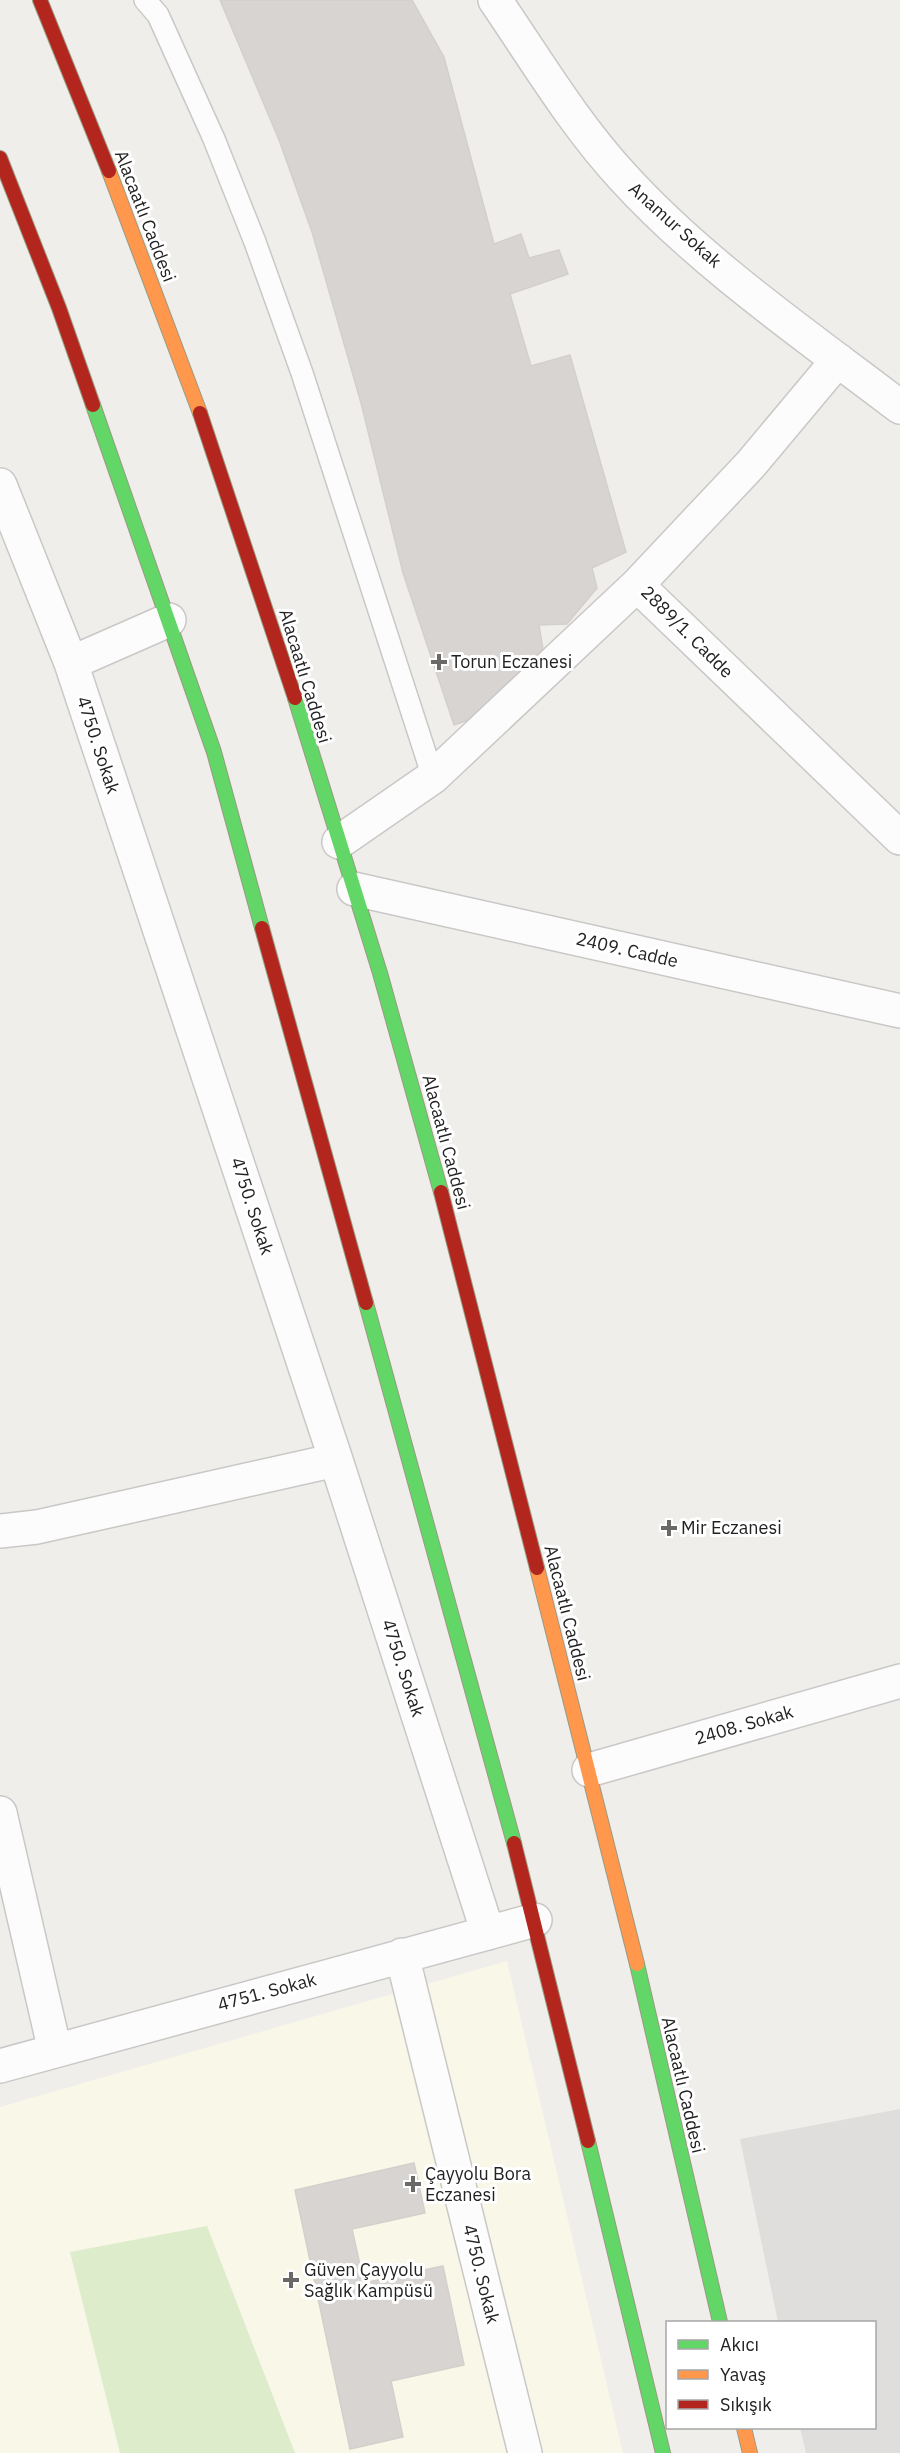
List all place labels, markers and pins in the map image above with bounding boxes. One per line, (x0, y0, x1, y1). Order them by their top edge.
place label: Torun Eczanesi (451, 650, 572, 673)
marker: Torun Eczanesi (432, 655, 446, 669)
place label: Mir Eczanesi (681, 1516, 782, 1539)
marker: Mir Eczanesi (662, 1521, 676, 1535)
place label: Çayyolu Bora Eczanesi (425, 2162, 531, 2206)
marker: Çayyolu Bora Eczanesi (406, 2177, 420, 2191)
place label: Güven Çayyolu Sağlık Kampüsü (304, 2258, 433, 2302)
marker: Güven Çayyolu Sağlık Kampüsü (282, 2271, 300, 2289)

